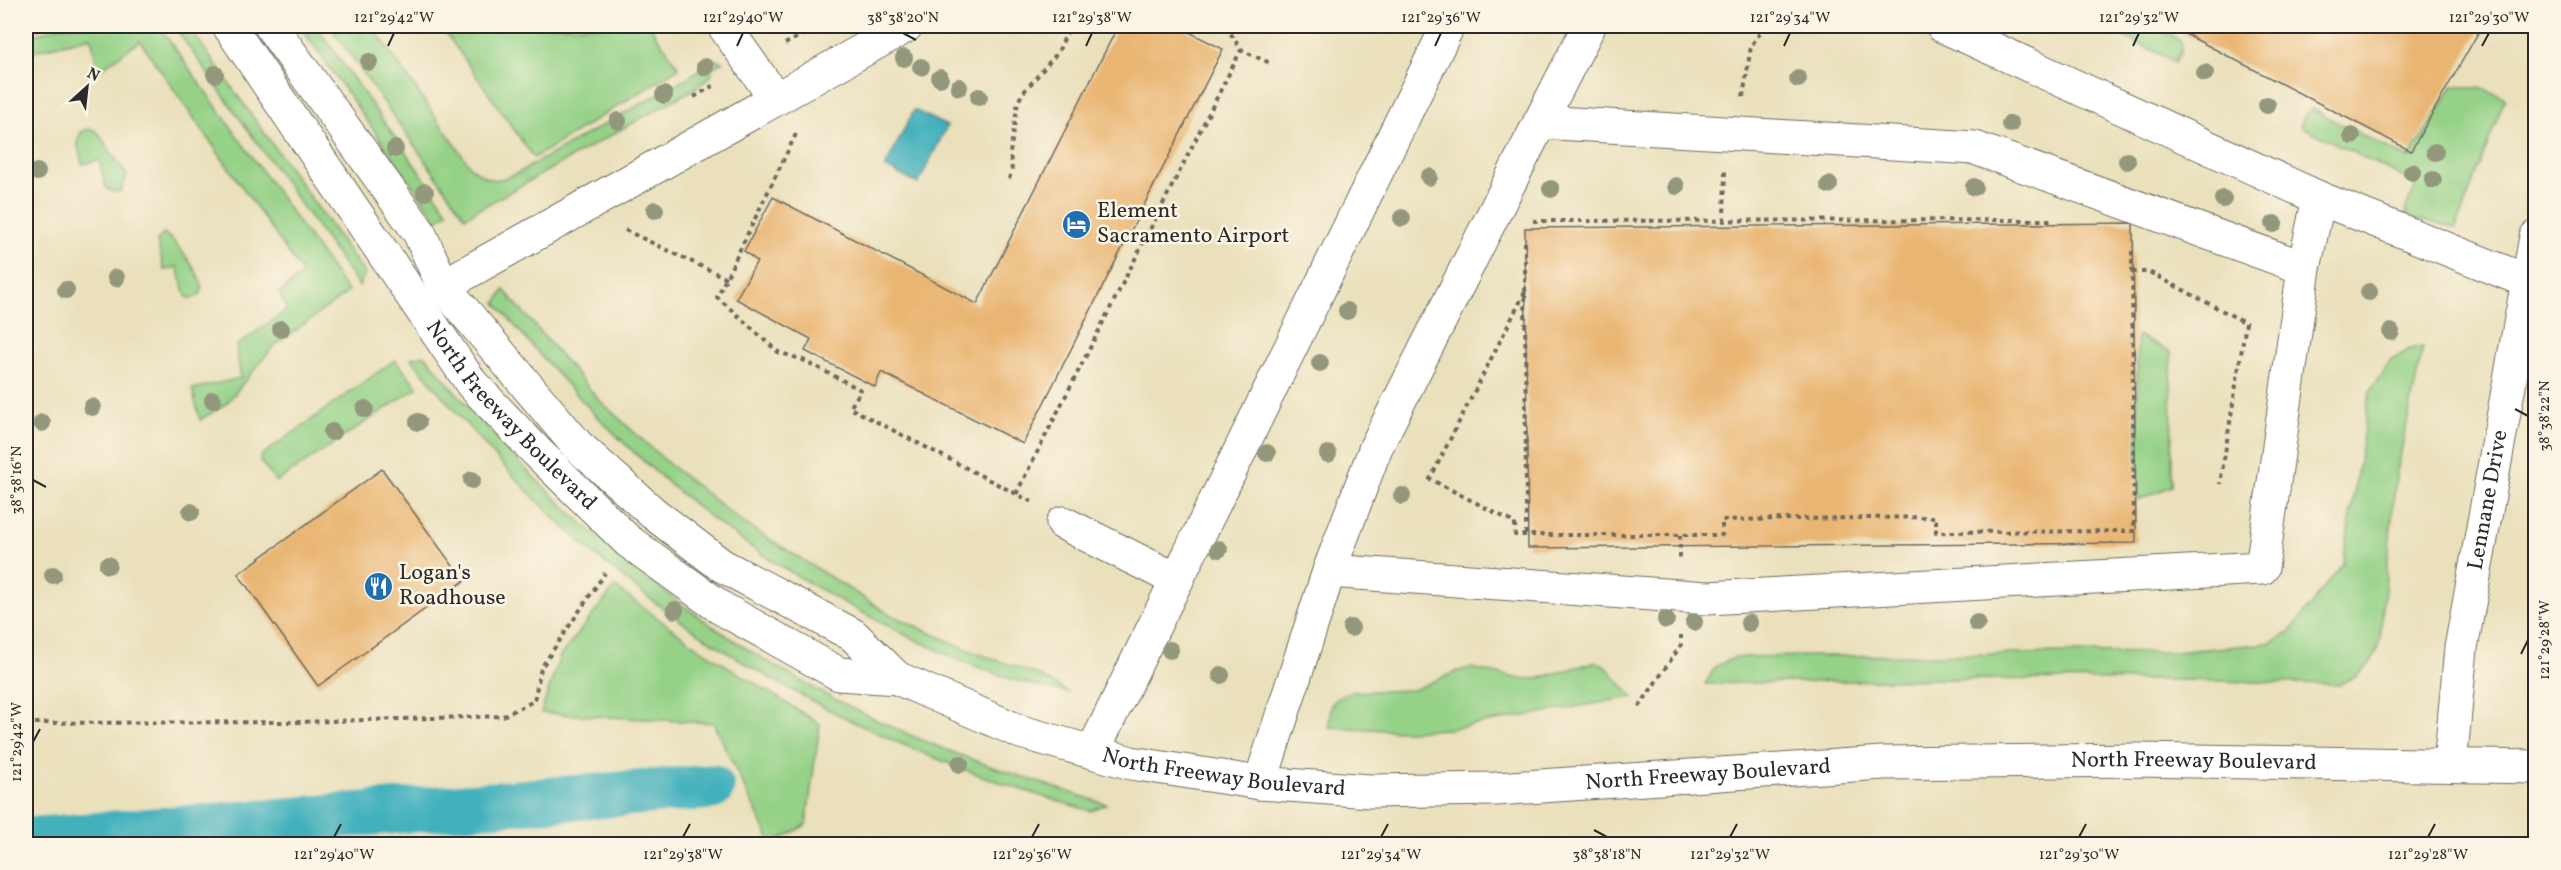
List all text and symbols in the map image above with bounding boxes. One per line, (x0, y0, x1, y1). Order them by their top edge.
text: 121°29'42"W (354, 8, 434, 29)
text: 121°29'40"W (703, 8, 783, 29)
text: 38°38'20"N (867, 8, 939, 29)
text: 121°29'38"W (1052, 8, 1132, 29)
text: 121°29'36"W (1401, 8, 1481, 29)
text: 121°29'34"W (1750, 8, 1830, 29)
text: 121°29'32"W (2099, 8, 2179, 29)
text: 121°29'30"W (2449, 8, 2529, 29)
north arrow (57, 57, 117, 117)
text: N (83, 63, 103, 88)
place label: Element Sacramento Airport (1097, 196, 1290, 252)
hotel icon: Element Sacramento Airport (1060, 208, 1092, 240)
street label: North Freeway Boulevard (418, 314, 604, 518)
text: 38°38'22"N (2535, 380, 2556, 452)
street label: Lennane Drive (2460, 427, 2516, 572)
text: 38°38'16"N (7, 446, 28, 514)
place label: Logan's Roadhouse (399, 558, 506, 614)
restaurant icon: Logan's Roadhouse (362, 570, 394, 602)
text: 121°29'28"W (2535, 600, 2556, 680)
text: 121°29'42"W (7, 702, 28, 782)
street label: North Freeway Boulevard (1098, 740, 1347, 805)
street label: North Freeway Boulevard (2071, 744, 2317, 779)
street label: North Freeway Boulevard (1584, 751, 1832, 798)
text: 121°29'40"W (294, 845, 374, 866)
text: 121°29'38"W (643, 845, 723, 866)
text: 121°29'36"W (992, 845, 1072, 866)
text: 121°29'34"W (1341, 845, 1421, 866)
text: 38°38'18"N (1573, 845, 1641, 866)
text: 121°29'32"W (1690, 845, 1770, 866)
text: 121°29'30"W (2039, 845, 2119, 866)
text: 121°29'28"W (2388, 845, 2468, 866)

